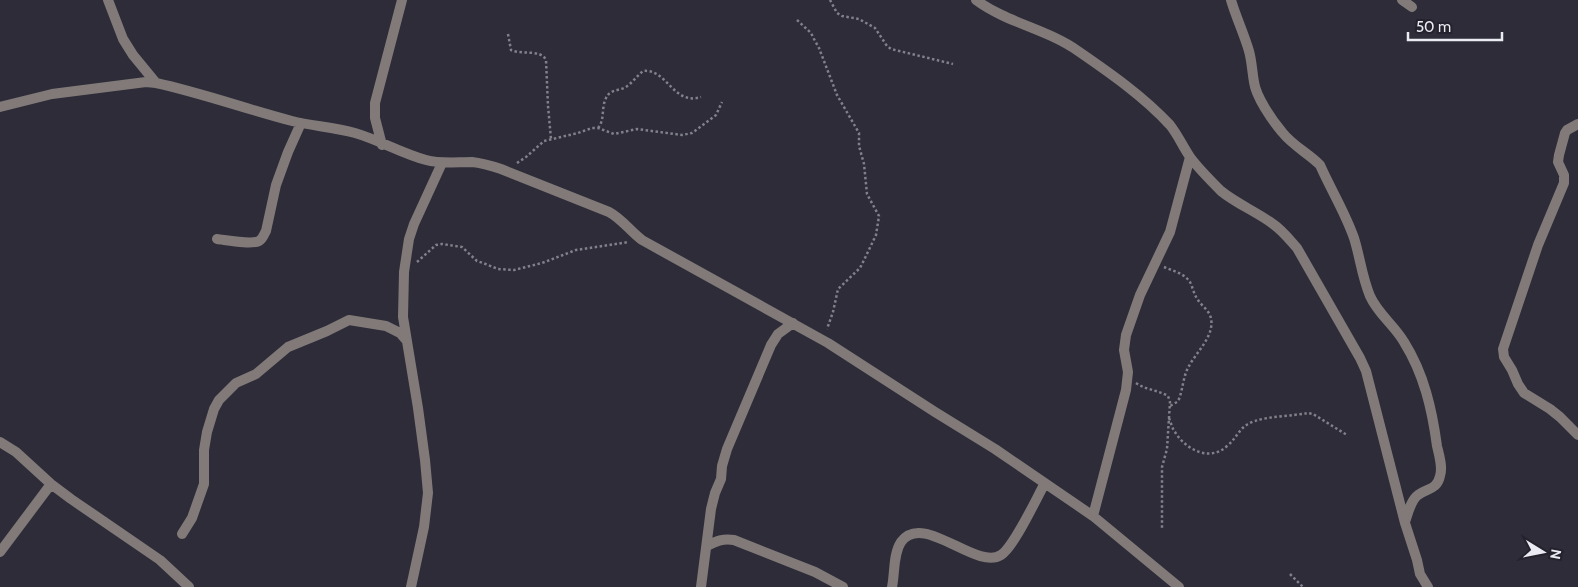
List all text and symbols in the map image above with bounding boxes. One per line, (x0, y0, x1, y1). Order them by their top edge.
scale bar (1408, 10, 1502, 42)
text: 50 m (1416, 18, 1451, 36)
north arrow (1518, 527, 1568, 577)
text: N (1546, 548, 1566, 561)

